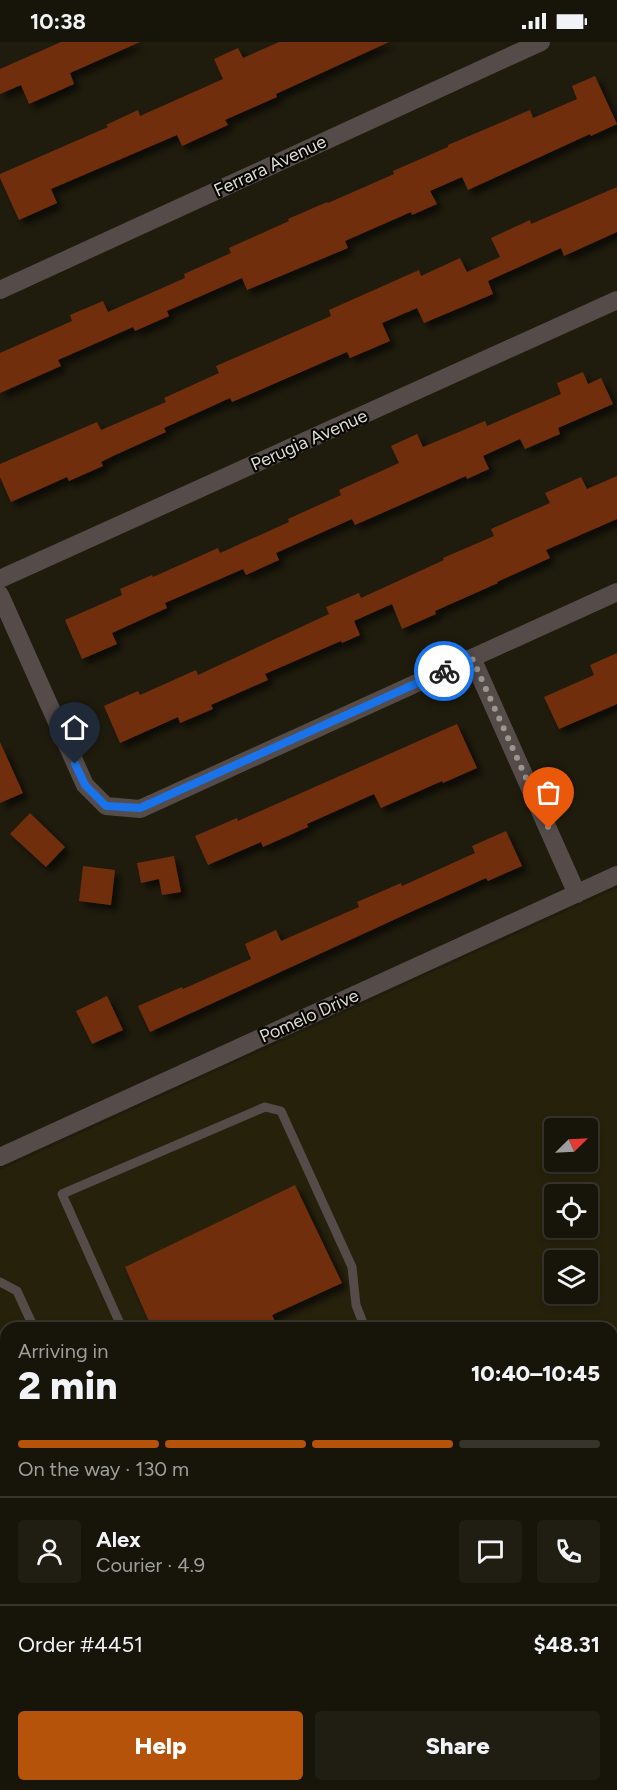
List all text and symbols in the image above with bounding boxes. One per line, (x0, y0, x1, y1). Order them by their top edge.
text: 10:38 (30, 8, 86, 35)
street label: Ferrara Avenue (210, 130, 330, 202)
street label: Perugia Avenue (247, 404, 371, 476)
courier (414, 641, 474, 701)
icon: bike (428, 655, 461, 688)
pin (49, 702, 100, 764)
icon: home (58, 711, 91, 744)
pin (523, 767, 574, 829)
icon: bag (532, 776, 565, 809)
street label: Pomelo Drive (256, 984, 362, 1048)
north arrow (544, 1118, 598, 1172)
map controls (544, 1118, 598, 1304)
button: locate (544, 1184, 598, 1238)
button: layers (544, 1250, 598, 1304)
text: Arriving in (18, 1339, 108, 1363)
text: 10:40–10:45 (471, 1360, 600, 1387)
text: 2 min (18, 1362, 118, 1409)
text: On the way · 130 m (18, 1457, 189, 1481)
button: person (18, 1520, 81, 1583)
button: chat (459, 1520, 522, 1583)
button: phone (537, 1520, 600, 1583)
text: Alex (96, 1526, 141, 1553)
text: Courier · 4.9 (96, 1553, 205, 1577)
text: Order #4451 (18, 1631, 143, 1658)
text: $48.31 (533, 1631, 600, 1658)
button: Help (18, 1711, 303, 1780)
button: Share (315, 1711, 600, 1780)

